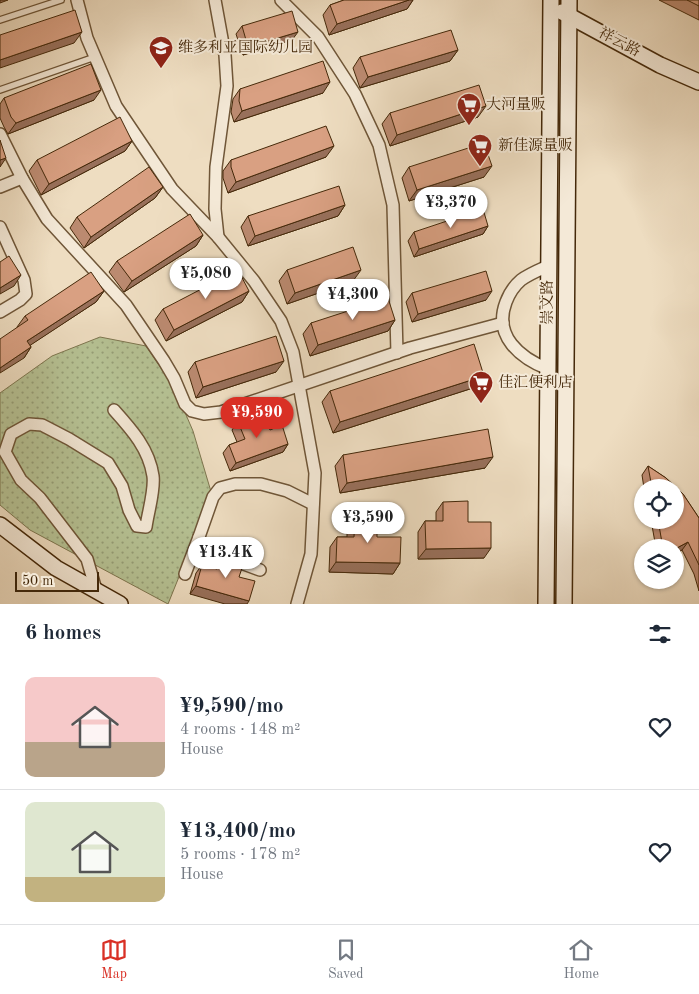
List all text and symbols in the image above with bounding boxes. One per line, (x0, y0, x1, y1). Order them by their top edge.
street label: 祥云路 (596, 24, 643, 60)
school or university icon: 维多利亚国际幼儿园 (148, 35, 174, 69)
place label: 维多利亚国际幼儿园 (178, 39, 313, 56)
supermarket icon: 大河量贩 (456, 92, 482, 126)
place label: 大河量贩 (486, 96, 546, 113)
supermarket icon: 新佳源量贩 (467, 133, 493, 167)
place label: 新佳源量贩 (498, 137, 573, 154)
pin: ¥3,370 (410, 186, 492, 229)
text: ¥3,370 (426, 195, 476, 211)
pin: ¥5,080 (165, 258, 247, 300)
text: ¥5,080 (181, 266, 231, 282)
pin: ¥4,300 (312, 278, 394, 321)
street label: 崇文路 (539, 279, 556, 325)
text: ¥4,300 (328, 287, 378, 303)
supermarket icon: 佳汇便利店 (468, 370, 494, 404)
place label: 佳汇便利店 (498, 374, 573, 391)
pin: ¥9,590 (216, 396, 298, 439)
text: ¥9,590 (232, 405, 282, 421)
map controls (634, 479, 684, 589)
button: locate (634, 479, 684, 529)
pin: ¥3,590 (327, 502, 409, 544)
text: ¥3,590 (343, 510, 393, 526)
pin: ¥13.4K (185, 536, 267, 579)
button: layers (634, 539, 684, 589)
text: ¥13.4K (199, 545, 253, 561)
scale bar (15, 569, 99, 592)
text: 50 m (22, 574, 53, 588)
icon: filters (646, 620, 674, 648)
text: 6 homes (25, 623, 101, 644)
text: ¥9,590/mo (180, 696, 284, 717)
icon: home (65, 697, 125, 757)
icon: heart (646, 713, 674, 741)
text: 4 rooms · 148 m² (180, 722, 300, 738)
text: House (180, 742, 223, 758)
text: ¥13,400/mo (180, 821, 296, 842)
icon: home (65, 822, 125, 882)
icon: heart (646, 838, 674, 866)
text: 5 rooms · 178 m² (180, 847, 300, 863)
text: House (180, 867, 223, 883)
tab: Map (100, 936, 128, 983)
tab: Saved (328, 936, 364, 983)
tab: Home (563, 936, 599, 983)

